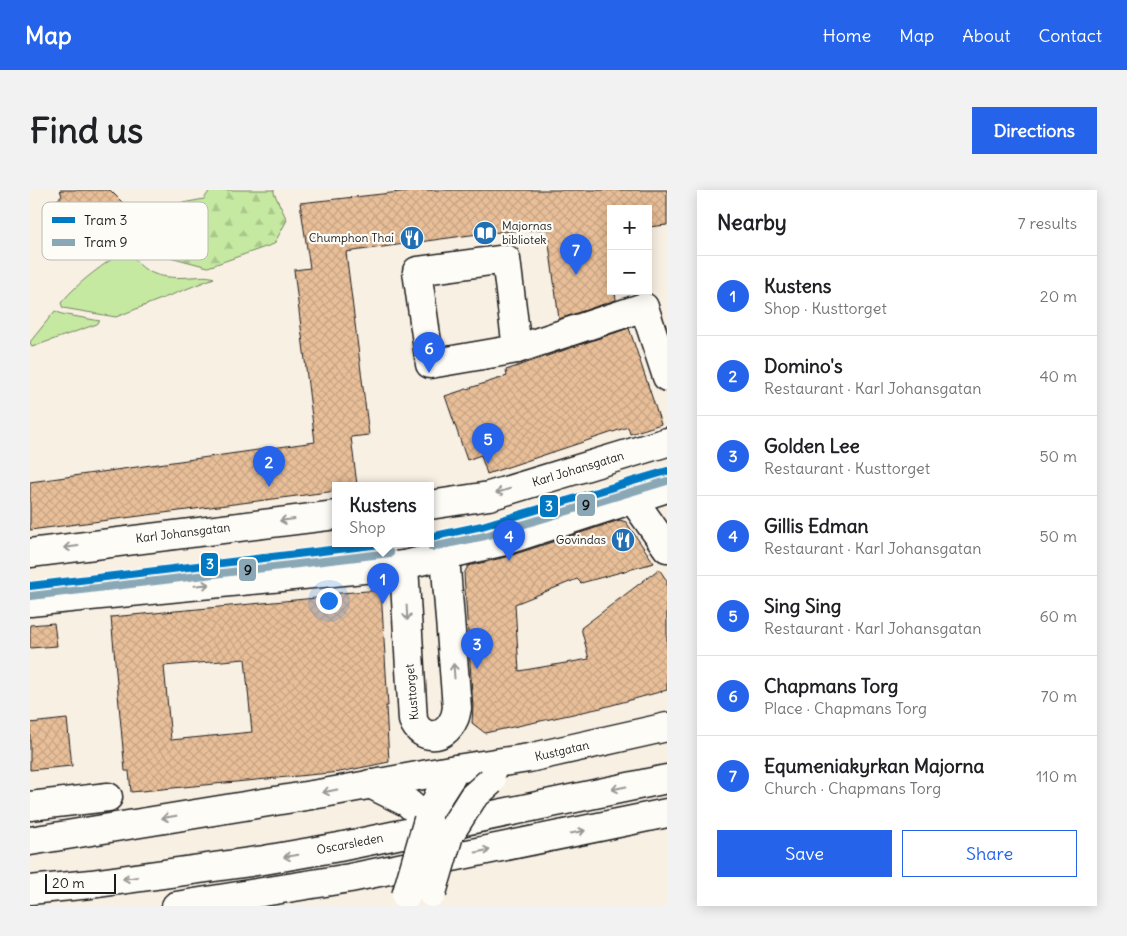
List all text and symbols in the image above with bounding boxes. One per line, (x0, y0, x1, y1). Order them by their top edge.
text: Map (25, 20, 72, 50)
text: Home (823, 24, 871, 47)
text: Map (899, 24, 934, 47)
text: About (962, 24, 1010, 47)
text: Contact (1038, 24, 1102, 47)
button: Directions (972, 107, 1097, 154)
text: Find us (30, 108, 143, 152)
legend (42, 202, 208, 260)
map controls (607, 205, 652, 295)
button: + (607, 205, 652, 250)
text: Nearby (717, 209, 787, 236)
text: Tram 3 (84, 211, 128, 229)
text: 7 results (1018, 213, 1077, 233)
place label: Majornas bibliotek (502, 218, 552, 247)
library icon: Majornas bibliotek (472, 220, 498, 246)
restaurant icon: Chumphon Thai (399, 225, 425, 251)
place label: Chumphon Thai (309, 230, 394, 245)
text: Tram 9 (84, 233, 128, 251)
pin: 7 (560, 234, 592, 275)
button: − (607, 250, 652, 295)
text: Kustens (764, 274, 831, 298)
text: 1 (730, 286, 736, 306)
text: 20 m (1040, 286, 1077, 306)
text: Shop · Kusttorget (764, 298, 887, 318)
pin: 6 (413, 332, 445, 373)
text: Domino's (764, 354, 843, 378)
text: 2 (729, 366, 737, 386)
text: 40 m (1039, 366, 1077, 386)
text: Restaurant · Karl Johansgatan (764, 378, 981, 398)
pin: 5 (472, 423, 504, 464)
text: Golden Lee (764, 434, 860, 458)
pin: 2 (253, 446, 285, 487)
text: 3 (728, 446, 738, 466)
text: 50 m (1039, 446, 1077, 466)
street label: Karl Johansgatan (530, 447, 626, 490)
text: Restaurant · Kusttorget (764, 458, 930, 478)
popup (332, 482, 434, 547)
one-way arrow (496, 487, 512, 497)
text: Kustens (349, 493, 417, 517)
line badge: 9 (576, 493, 596, 517)
line badge: 3 (539, 494, 559, 518)
text: 9 (582, 496, 590, 514)
text: 3 (545, 497, 553, 515)
text: Gillis Edman (764, 514, 868, 538)
one-way arrow (279, 516, 295, 526)
text: Shop (349, 517, 386, 537)
street label: Karl Johansgatan (135, 519, 231, 546)
pin: 4 (493, 520, 525, 561)
text: 4 (728, 526, 738, 546)
text: 50 m (1039, 526, 1077, 546)
restaurant icon: Govindas (610, 527, 636, 553)
place label: Govindas (556, 532, 606, 547)
text: Restaurant · Karl Johansgatan (764, 538, 981, 558)
one-way arrow (63, 542, 79, 552)
line badge: 3 (200, 552, 219, 577)
text: 3 (206, 555, 214, 573)
line badge: 9 (238, 558, 257, 582)
text: 9 (244, 561, 252, 579)
pin: 1 (367, 563, 399, 604)
one-way arrow (193, 580, 209, 590)
your location (316, 588, 342, 614)
text: Sing Sing (764, 594, 841, 618)
one-way arrow (402, 605, 411, 621)
text: 5 (728, 606, 738, 626)
text: 60 m (1039, 606, 1077, 626)
text: Restaurant · Karl Johansgatan (764, 618, 981, 638)
pin: 3 (461, 628, 493, 669)
street label: Kusttorget (402, 663, 421, 721)
one-way arrow (449, 663, 459, 679)
text: Chapmans Torg (764, 674, 898, 698)
text: 6 (728, 686, 738, 706)
text: 70 m (1041, 686, 1077, 706)
text: Place · Chapmans Torg (764, 698, 927, 718)
street label: Kustgatan (533, 737, 591, 764)
text: Equmeniakyrkan Majorna (764, 754, 984, 778)
text: 7 (729, 766, 737, 786)
text: 110 m (1036, 766, 1077, 786)
text: Church · Chapmans Torg (764, 778, 941, 798)
one-way arrow (612, 784, 628, 794)
one-way arrow (322, 787, 338, 797)
one-way arrow (162, 813, 178, 823)
one-way arrow (569, 827, 585, 836)
street label: Oscarsleden (315, 830, 385, 857)
button: Save (717, 830, 892, 877)
button: Share (902, 830, 1077, 877)
one-way arrow (475, 846, 491, 856)
one-way arrow (284, 851, 300, 861)
scale bar (45, 871, 116, 894)
text: 20 m (52, 874, 85, 892)
one-way arrow (123, 874, 139, 884)

